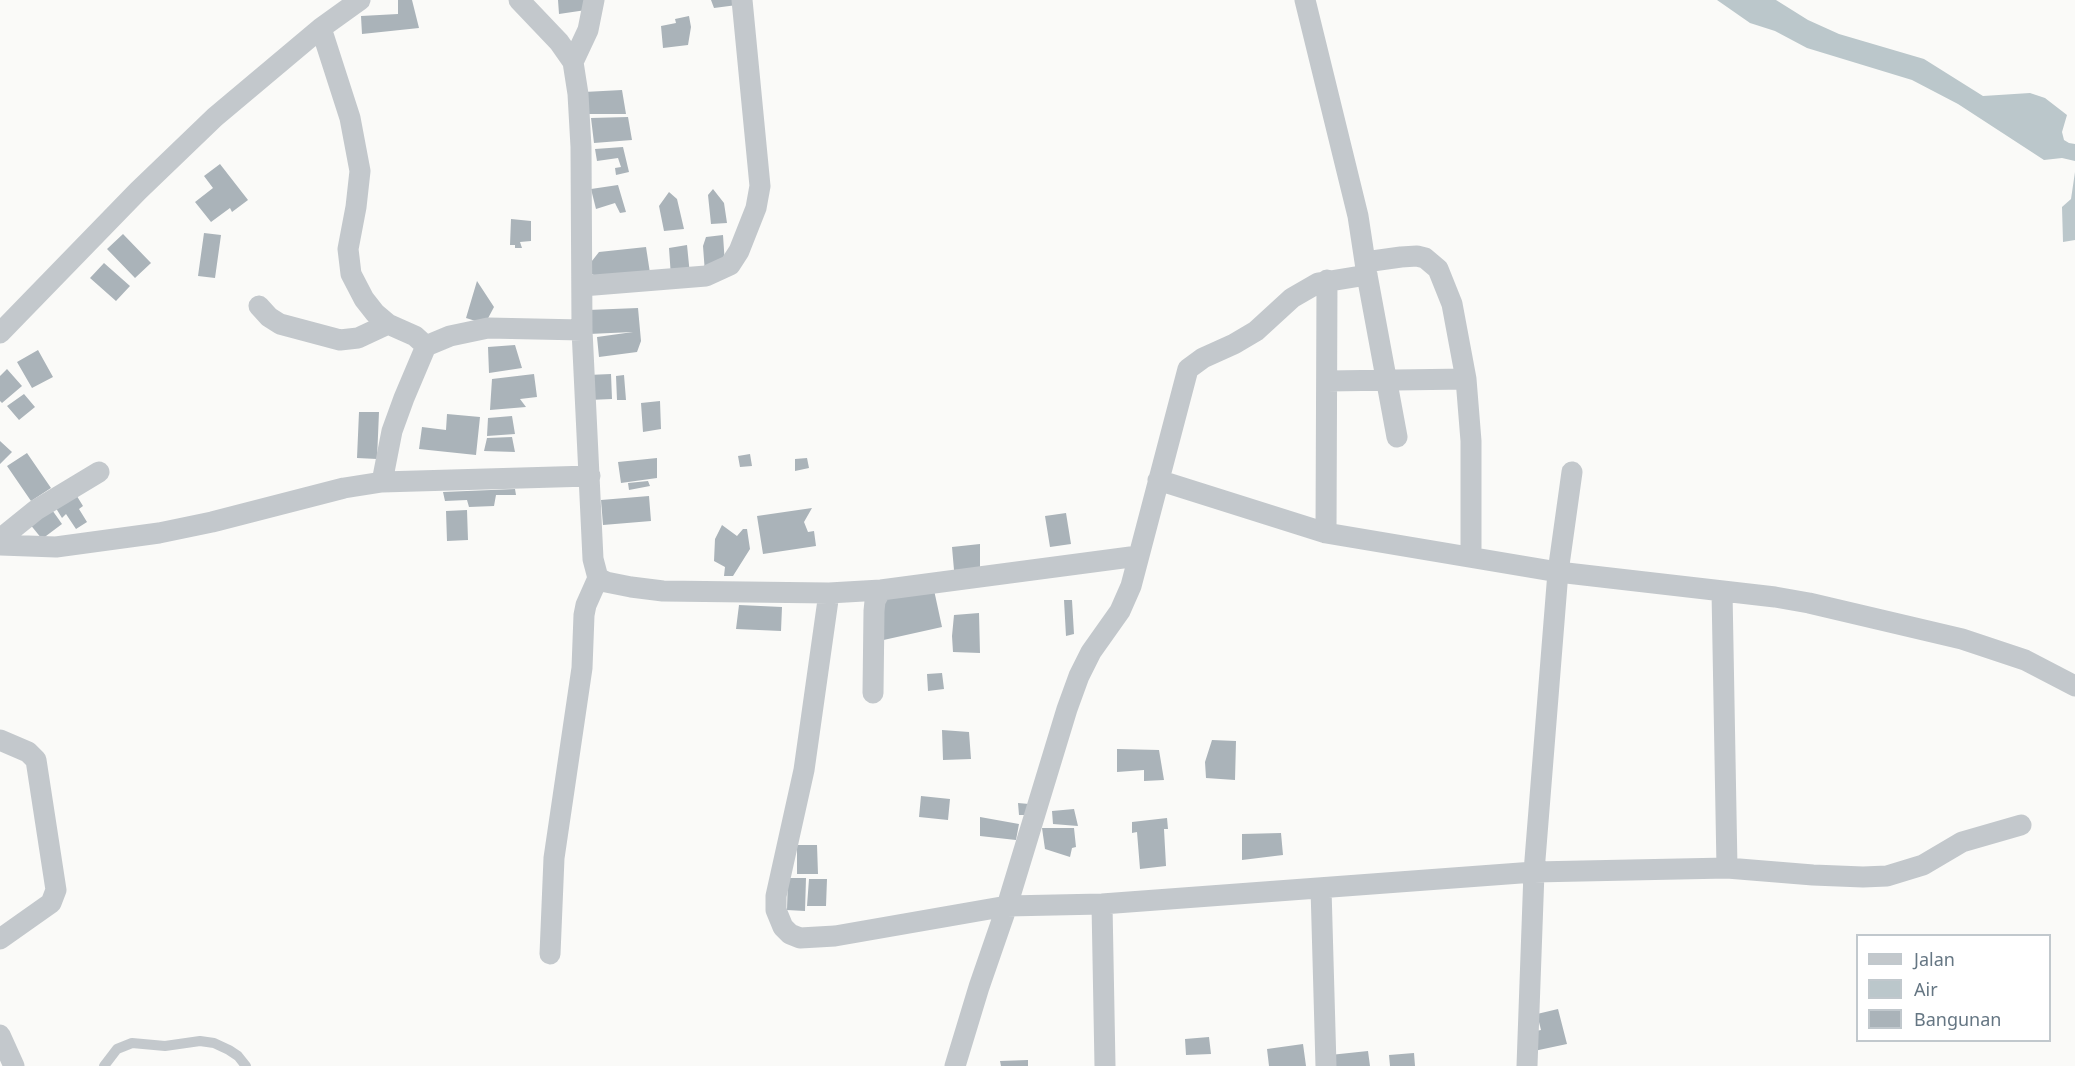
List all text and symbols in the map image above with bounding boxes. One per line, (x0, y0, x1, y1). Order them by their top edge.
legend (1856, 934, 2051, 1042)
text: Jalan (1914, 947, 1955, 971)
text: Air (1914, 977, 1938, 1001)
text: Bangunan (1914, 1007, 2001, 1031)

